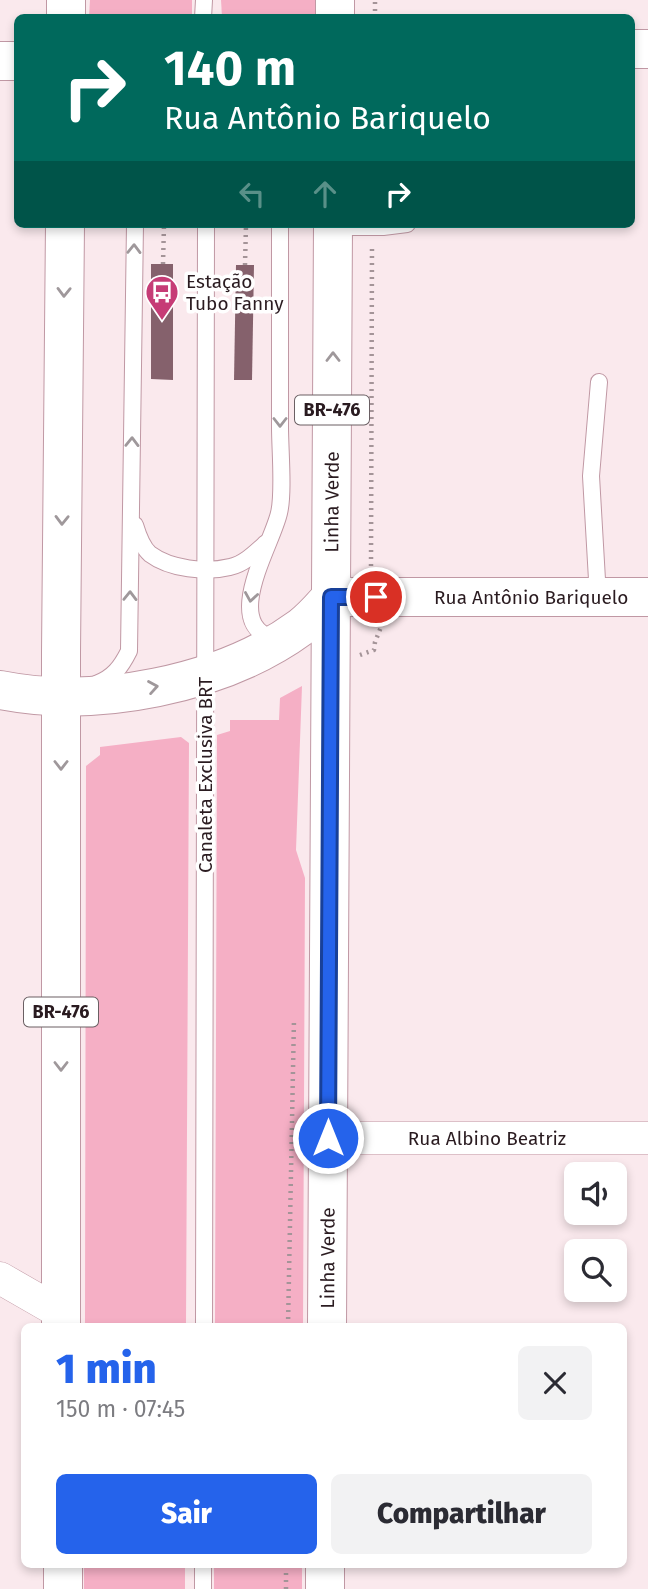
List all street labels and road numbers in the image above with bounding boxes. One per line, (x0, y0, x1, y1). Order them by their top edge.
road number: BR-476 (295, 396, 369, 424)
street label: Linha Verde (320, 451, 343, 553)
street label: Rua Antônio Bariquelo (434, 586, 628, 609)
street label: Canaleta Exclusiva BRT (194, 677, 217, 873)
road number: BR-476 (24, 998, 98, 1027)
street label: Rua Albino Beatriz (408, 1127, 566, 1150)
street label: Linha Verde (316, 1207, 339, 1309)

